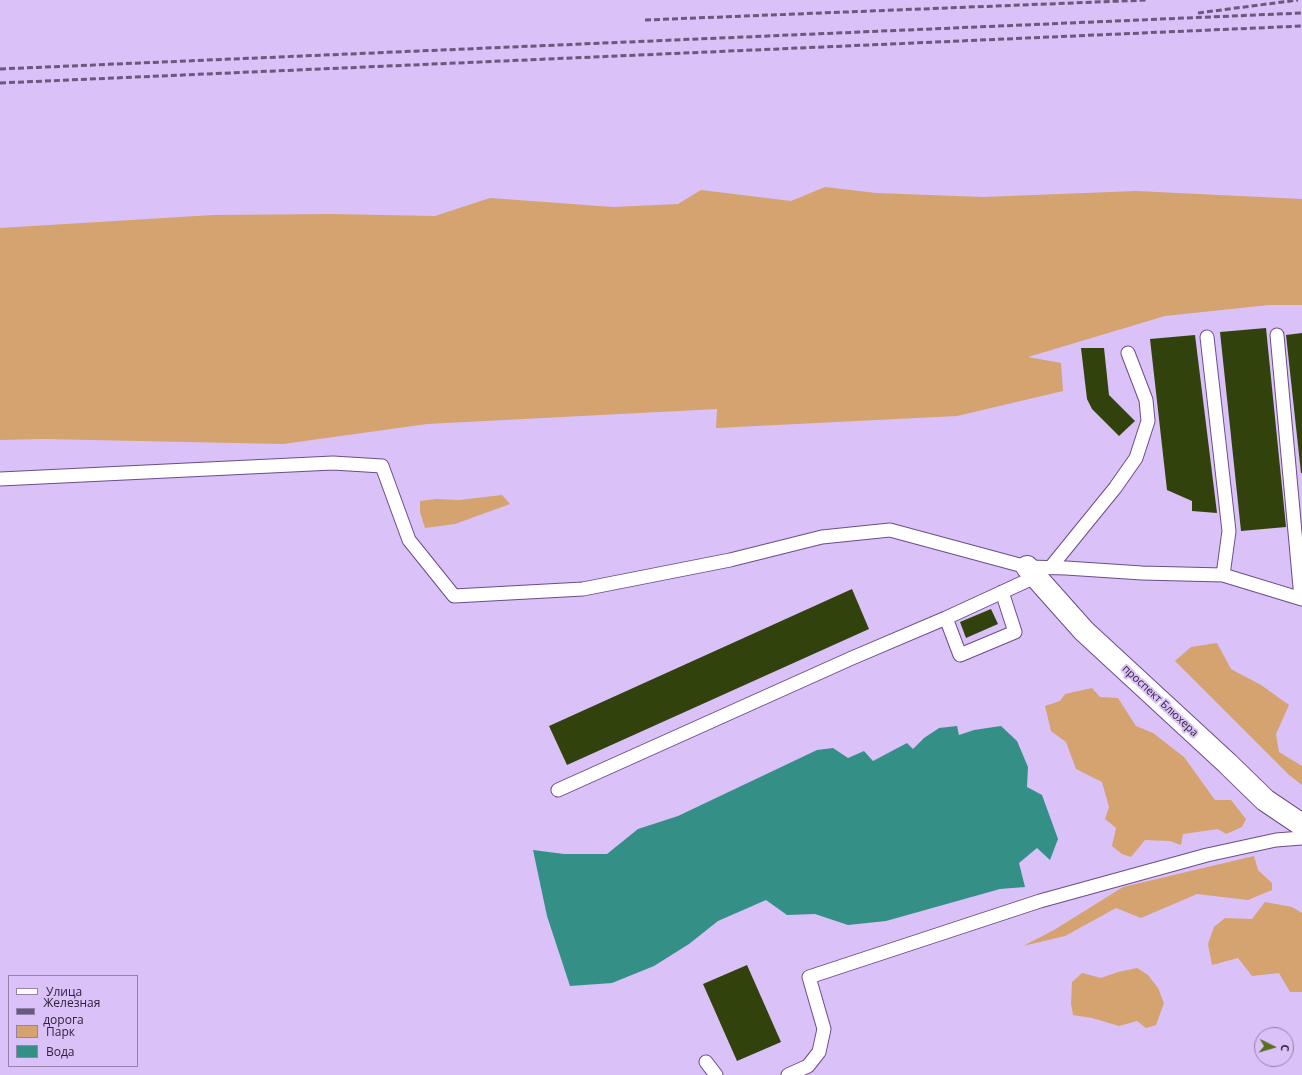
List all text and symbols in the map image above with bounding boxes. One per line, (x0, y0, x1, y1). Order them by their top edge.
street label: проспект Блюхера (1119, 662, 1201, 740)
legend (8, 975, 138, 1067)
text: Улица (46, 983, 82, 1000)
text: Железная дорога (43, 994, 100, 1028)
text: Парк (46, 1023, 75, 1040)
north arrow (1254, 1027, 1294, 1067)
text: Вода (46, 1043, 75, 1060)
text: С (1278, 1044, 1293, 1052)

